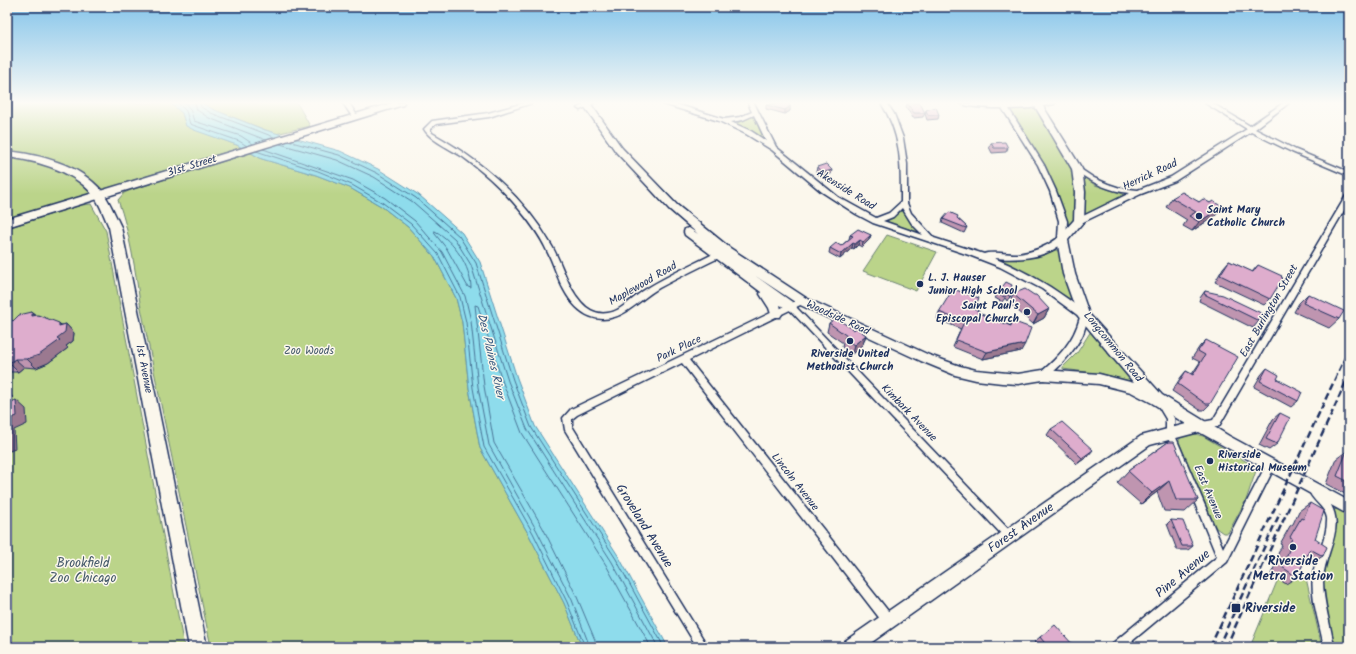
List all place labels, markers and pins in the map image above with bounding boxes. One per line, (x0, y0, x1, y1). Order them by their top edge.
place label: Saint Mary Catholic Church (1207, 201, 1285, 232)
marker: Saint Mary Catholic Church (1194, 211, 1204, 221)
place label: L. J. Hauser Junior High School (928, 269, 1017, 300)
marker: L. J. Hauser Junior High School (915, 279, 925, 289)
place label: Saint Paul's Episcopal Church (936, 297, 1020, 328)
marker: Saint Paul's Episcopal Church (1022, 307, 1032, 317)
marker: Riverside United Methodist Church (845, 336, 855, 346)
place label: Riverside United Methodist Church (807, 345, 893, 376)
place label: Riverside Historical Museum (1218, 446, 1307, 477)
marker: Riverside Historical Museum (1205, 456, 1215, 466)
marker: Riverside Metra Station (1288, 542, 1298, 552)
place label: Riverside Metra Station (1253, 551, 1333, 587)
place label: Riverside (1245, 598, 1296, 619)
marker: Riverside (1230, 602, 1242, 614)

